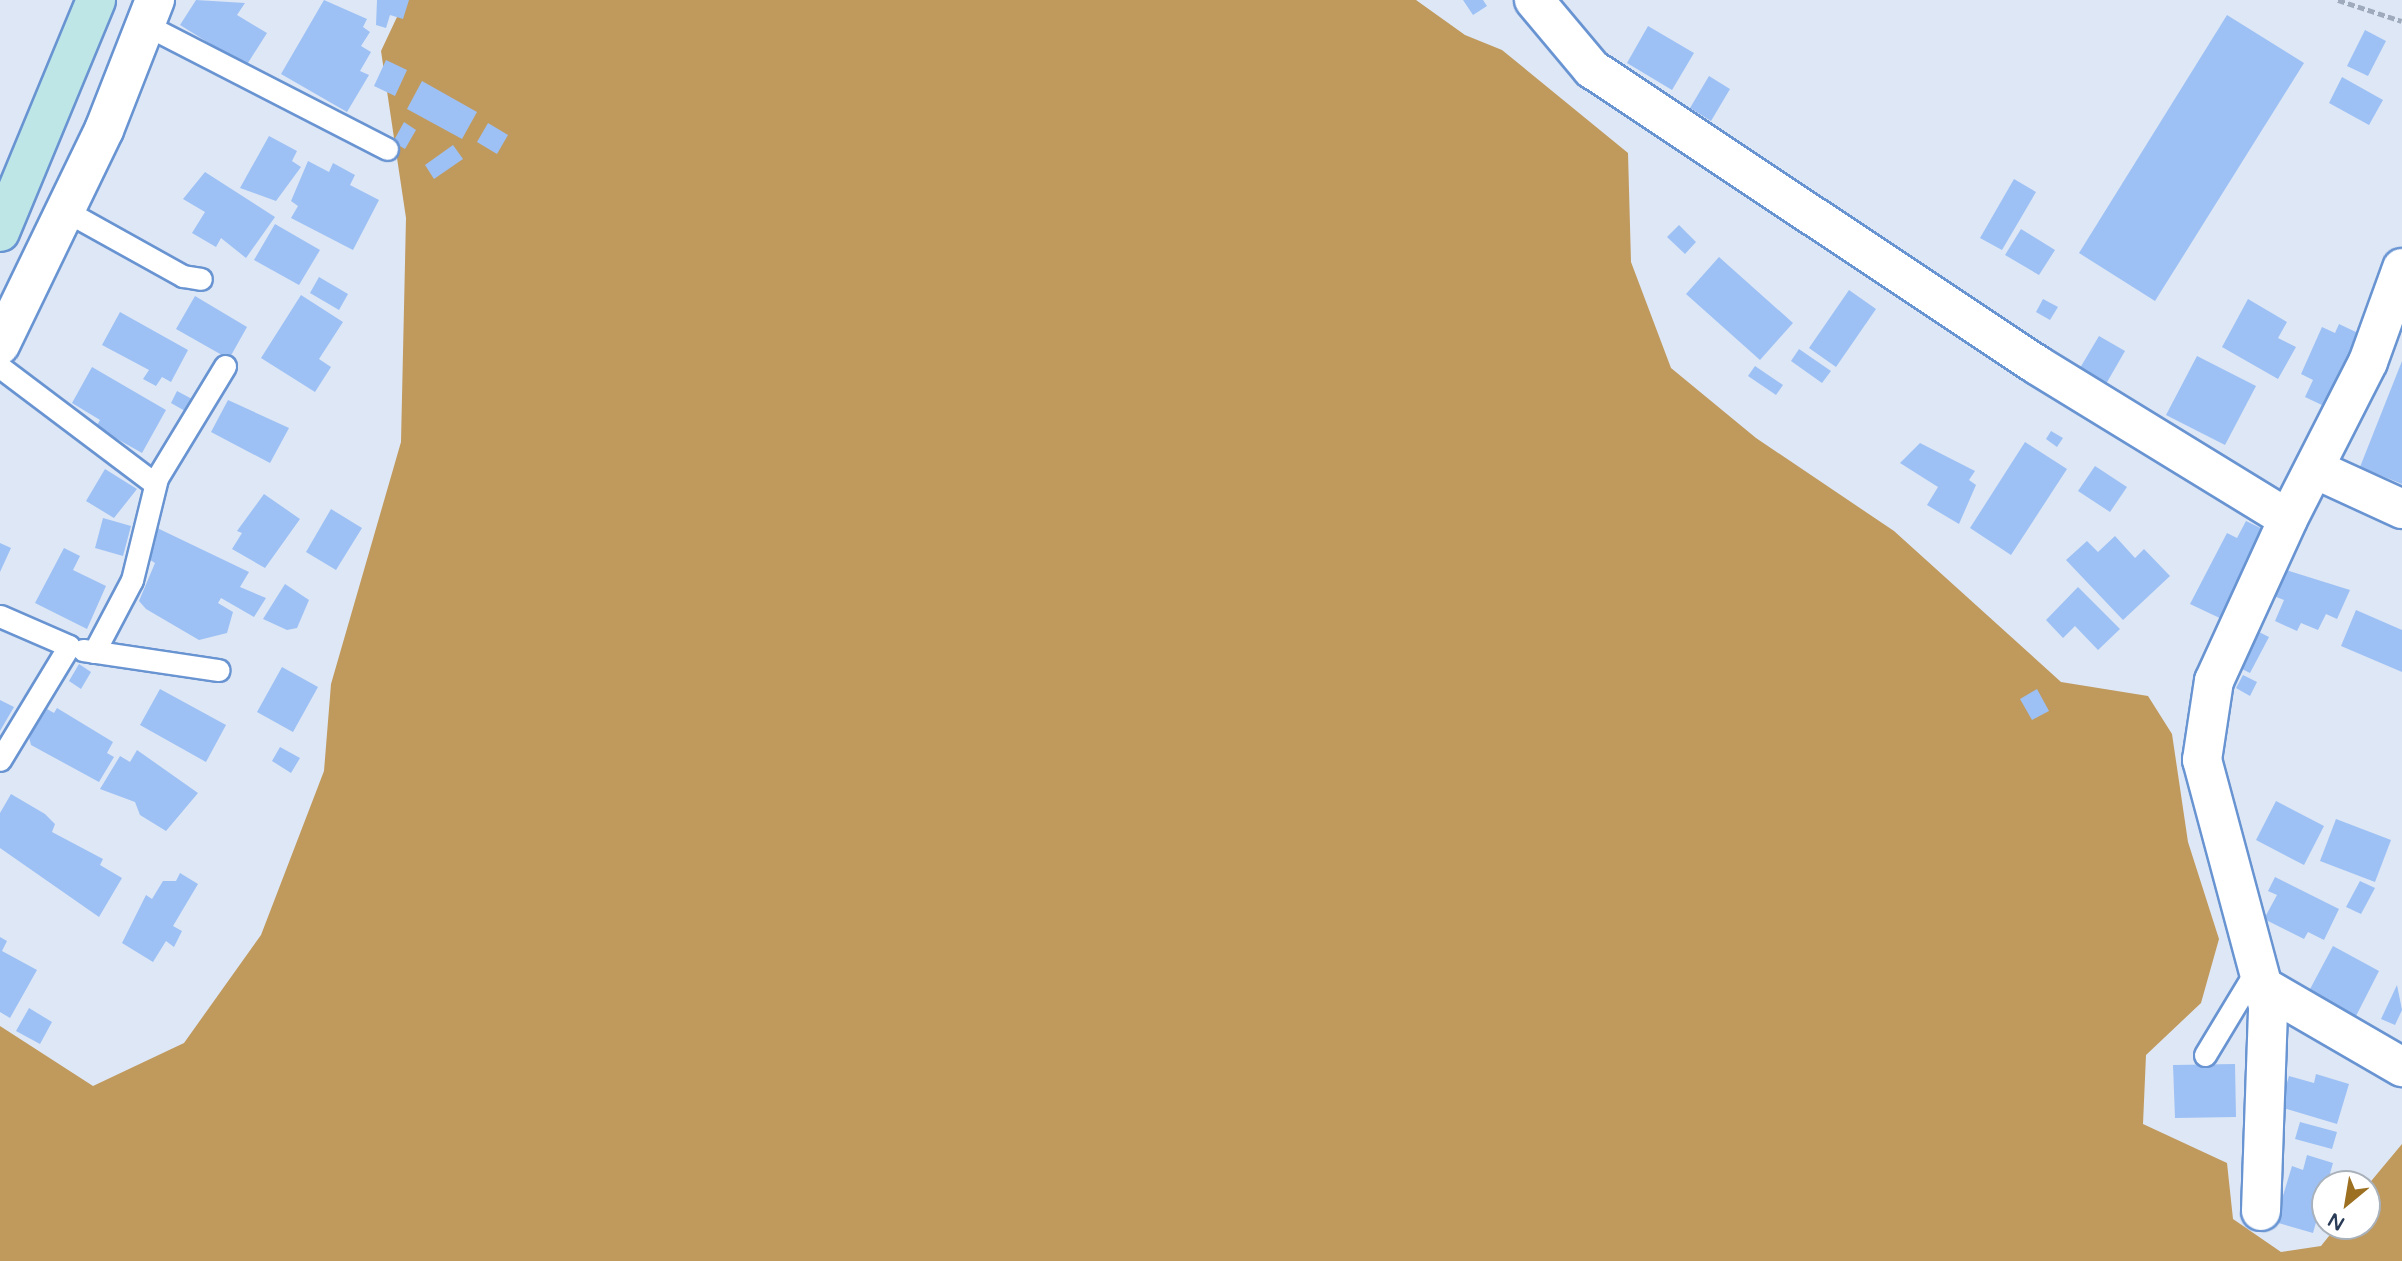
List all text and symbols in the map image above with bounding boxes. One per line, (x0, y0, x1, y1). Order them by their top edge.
north arrow (2311, 1170, 2381, 1240)
text: N (2324, 1208, 2349, 1235)

